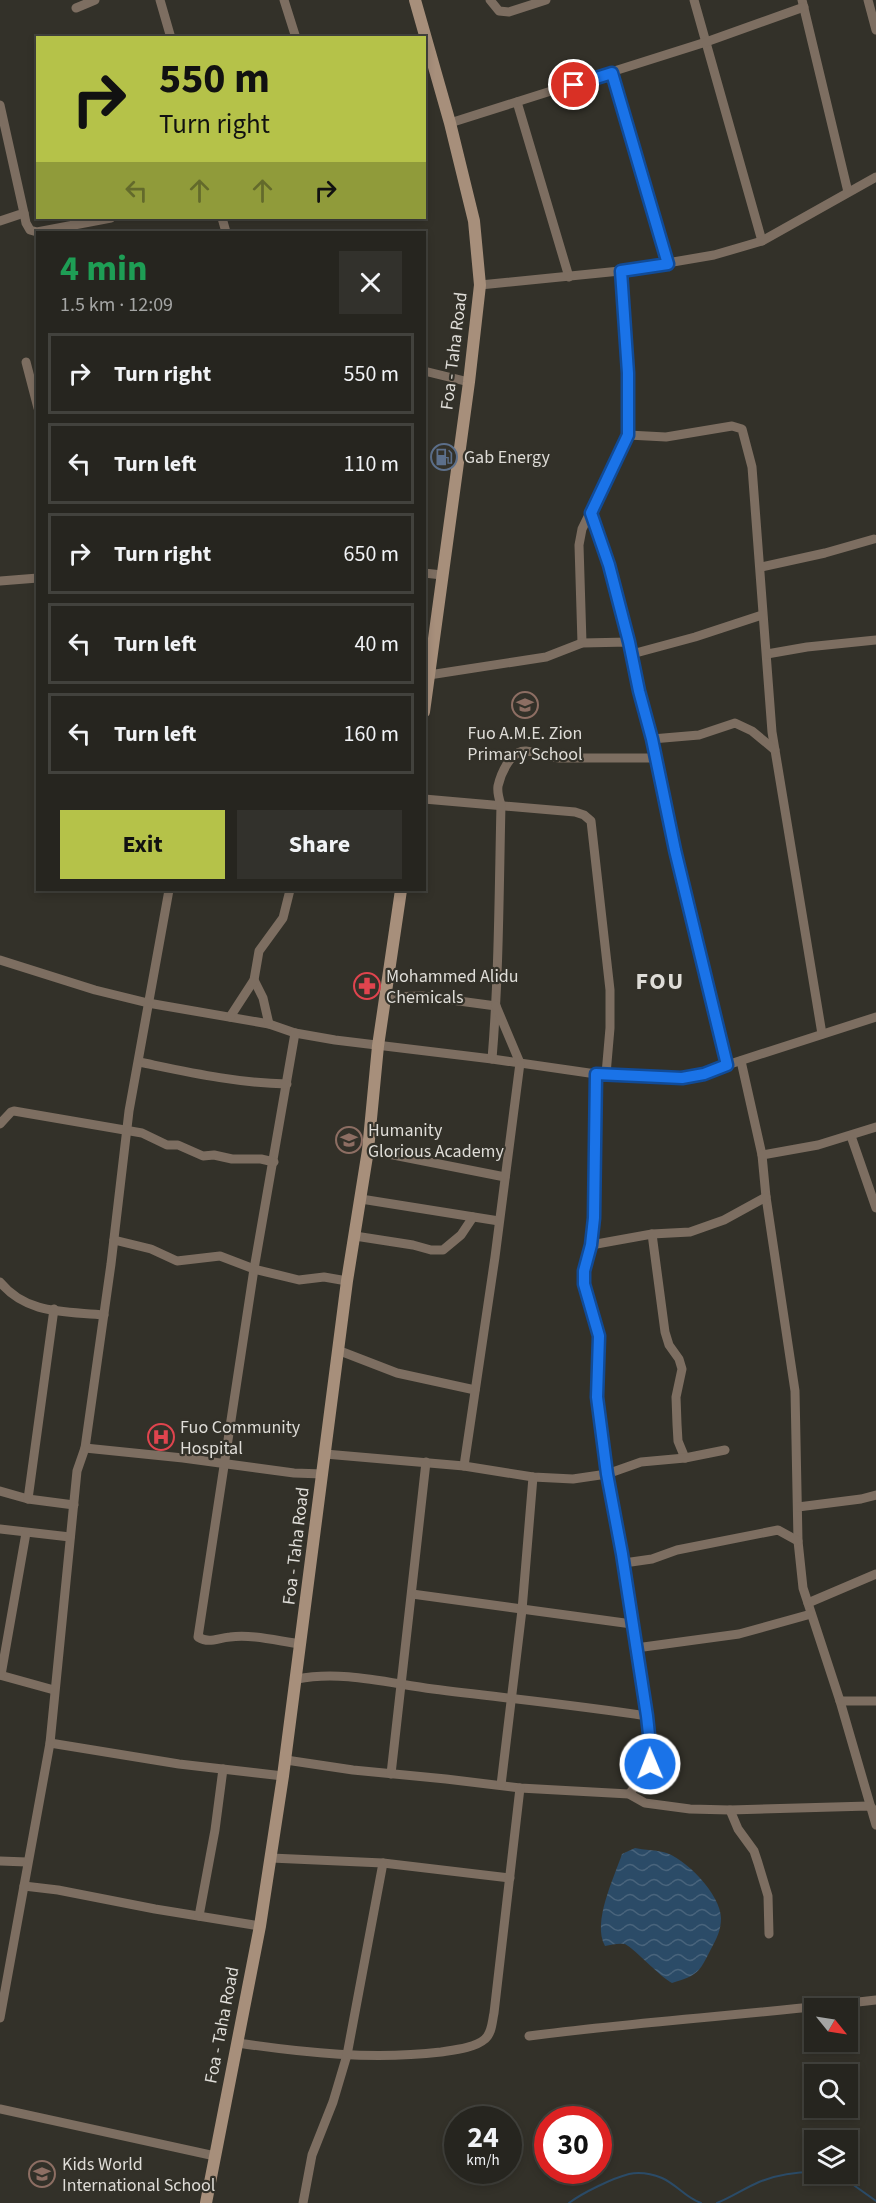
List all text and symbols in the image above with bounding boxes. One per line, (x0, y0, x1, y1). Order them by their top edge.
text: 550 m (159, 49, 270, 109)
pin (548, 59, 599, 110)
icon: right (60, 60, 138, 138)
icon: arrive (557, 68, 590, 101)
text: Turn right (159, 105, 270, 144)
icon: left (120, 174, 153, 207)
icon: ahead (183, 174, 216, 207)
icon: ahead (246, 174, 279, 207)
icon: right (309, 174, 342, 207)
text: 4 min (60, 243, 148, 294)
button: close (339, 251, 402, 314)
text: 1.5 km · 12:09 (60, 291, 173, 319)
street label: Foa - Taha Road (434, 291, 474, 411)
icon: right (63, 357, 96, 390)
text: Turn right (114, 358, 211, 390)
text: 550 m (344, 358, 399, 390)
fuel station icon: Gab Energy (429, 442, 459, 472)
place label: Gab Energy (464, 445, 550, 470)
icon: left (63, 447, 96, 480)
text: Turn left (114, 448, 196, 480)
text: 110 m (344, 448, 399, 480)
icon: right (63, 537, 96, 570)
text: Turn right (114, 538, 211, 570)
text: 650 m (344, 538, 399, 570)
icon: left (63, 627, 96, 660)
text: Turn left (114, 628, 196, 660)
text: 40 m (354, 628, 399, 660)
school or university icon: Fuo A.M.E. Zion Primary School (510, 690, 540, 720)
icon: left (63, 717, 96, 750)
text: Turn left (114, 718, 196, 750)
text: 160 m (344, 718, 399, 750)
place label: Fuo A.M.E. Zion Primary School (467, 721, 583, 767)
button: Exit (60, 810, 225, 879)
button: Share (237, 810, 402, 879)
place label: Mohammed Alidu Chemicals (386, 964, 519, 1010)
district label: FOU (635, 964, 685, 999)
pharmacy icon: Mohammed Alidu Chemicals (352, 971, 382, 1001)
place label: Humanity Glorious Academy (368, 1118, 505, 1164)
school or university icon: Humanity Glorious Academy (334, 1125, 364, 1155)
place label: Fuo Community Hospital (180, 1415, 301, 1461)
hospital icon: Fuo Community Hospital (146, 1422, 176, 1452)
street label: Foa - Taha Road (276, 1486, 316, 1606)
position arrow (618, 1732, 682, 1796)
street label: Foa - Taha Road (198, 1964, 246, 2086)
north arrow (804, 1998, 858, 2052)
map controls (804, 1998, 858, 2184)
button: search (804, 2064, 858, 2118)
speed limit sign: 30 (534, 2106, 612, 2184)
text: 24 (467, 2116, 499, 2159)
button: layers (804, 2130, 858, 2184)
text: km/h (466, 2150, 500, 2171)
place label: Kids World International School (62, 2152, 215, 2198)
school or university icon: Kids World International School (27, 2159, 57, 2189)

